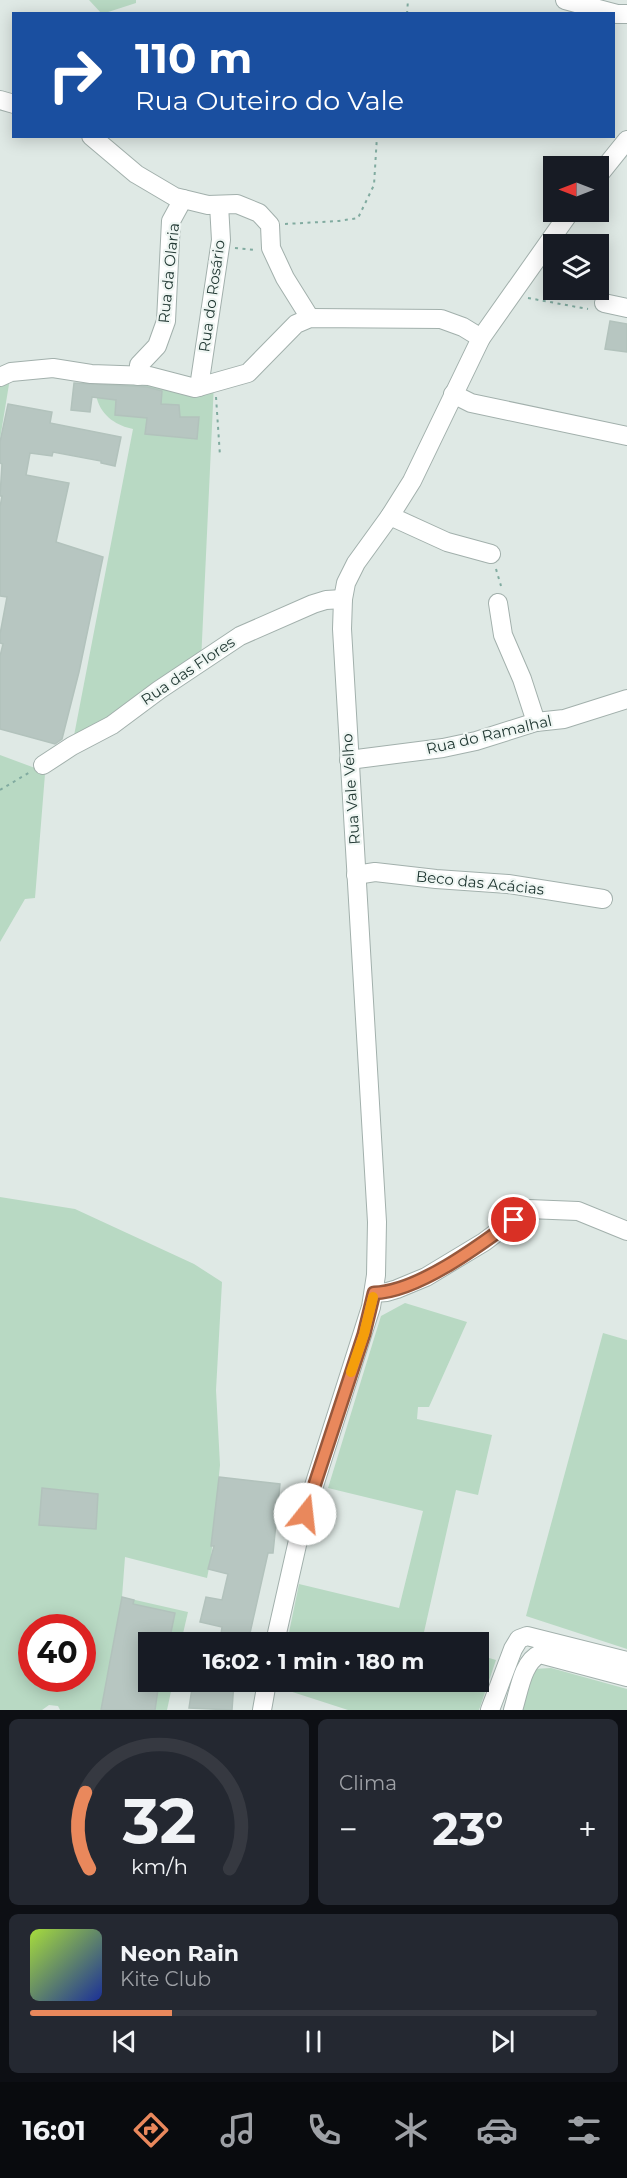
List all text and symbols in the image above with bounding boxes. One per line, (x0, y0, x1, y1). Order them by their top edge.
text: 110 m (135, 32, 252, 84)
icon: right (36, 36, 114, 114)
text: Rua Outeiro do Vale (135, 84, 404, 117)
north arrow (543, 156, 609, 222)
map controls (543, 156, 609, 300)
street label: Rua da Olaria (154, 222, 183, 324)
button: layers (543, 234, 609, 300)
street label: Rua do Rosário (194, 239, 229, 353)
street label: Rua das Flores (137, 632, 238, 709)
street label: Rua do Ramalhal (424, 711, 554, 758)
street label: Rua Vale Velho (337, 733, 364, 845)
street label: Beco das Acácias (415, 866, 545, 899)
pin (488, 1194, 539, 1245)
icon: arrive (497, 1203, 530, 1236)
position arrow (273, 1482, 337, 1546)
speed limit sign: 40 (18, 1614, 96, 1692)
text: 16:02 · 1 min · 180 m (203, 1648, 424, 1675)
text: Clima (339, 1771, 397, 1795)
text: 32 (121, 1783, 196, 1859)
text: 23° (432, 1801, 504, 1856)
text: − (339, 1809, 358, 1849)
text: + (578, 1809, 597, 1849)
text: km/h (130, 1853, 188, 1879)
text: Neon Rain (120, 1940, 239, 1967)
text: Kite Club (120, 1967, 211, 1991)
icon: previous (108, 2025, 141, 2058)
icon: pause (297, 2025, 330, 2058)
icon: next (486, 2025, 519, 2058)
icon: directions (130, 2109, 172, 2151)
icon: music (217, 2109, 259, 2151)
icon: phone (303, 2109, 345, 2151)
icon: climate (390, 2109, 432, 2151)
icon: car (476, 2109, 518, 2151)
icon: filters (563, 2109, 605, 2151)
text: 16:01 (22, 2114, 86, 2147)

